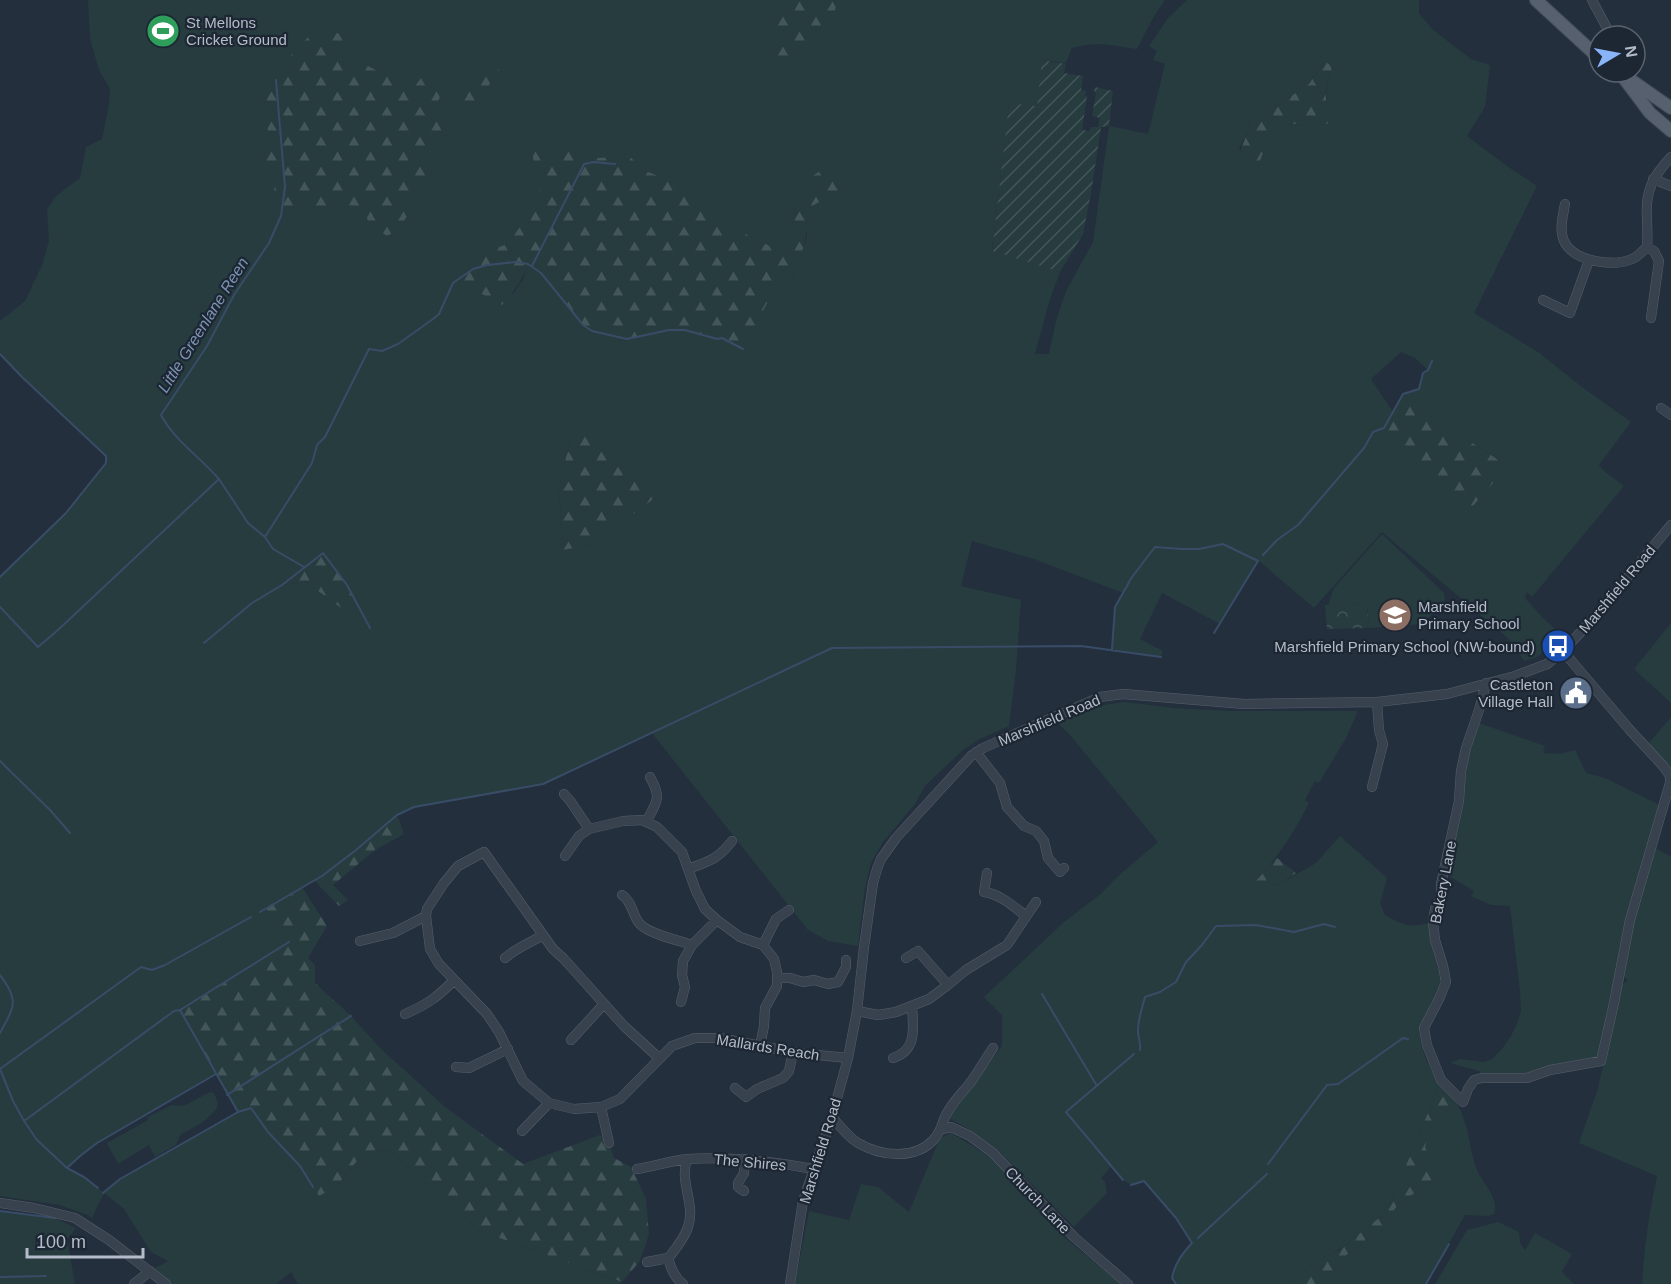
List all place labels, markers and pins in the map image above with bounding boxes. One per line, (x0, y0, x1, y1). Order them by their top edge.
sports icon: St Mellons Cricket Ground (145, 13, 181, 49)
place label: St Mellons Cricket Ground (186, 14, 287, 48)
school or university icon: Marshfield Primary School (1377, 597, 1413, 633)
place label: Marshfield Primary School (1418, 598, 1520, 632)
bus stop icon: Marshfield Primary School (NW-bound) (1540, 628, 1576, 664)
place label: Marshfield Primary School (NW-bound) (1274, 638, 1535, 655)
public building icon: Castleton Village Hall (1558, 675, 1594, 711)
place label: Castleton Village Hall (1478, 676, 1553, 710)

